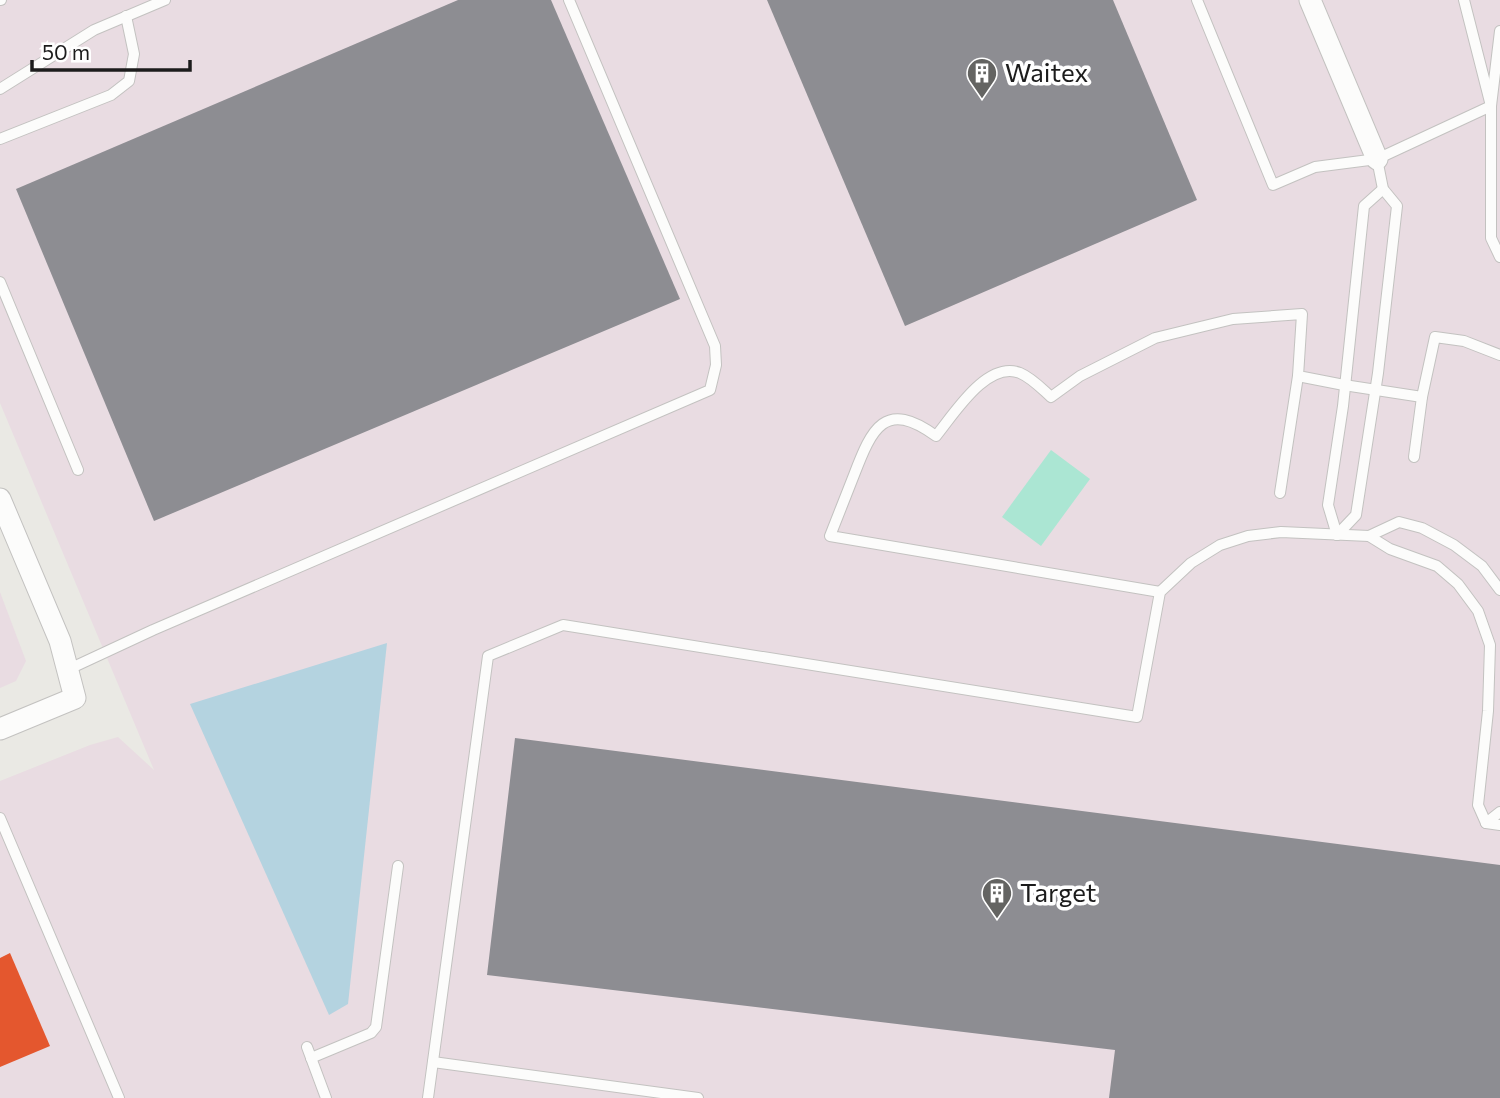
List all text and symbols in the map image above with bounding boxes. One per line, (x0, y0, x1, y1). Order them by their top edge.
scale bar (32, 28, 189, 72)
text: 50 m (42, 39, 90, 64)
building icon: Waitex (965, 56, 999, 100)
place label: Waitex (1005, 56, 1089, 87)
building icon: Target (980, 876, 1014, 920)
place label: Target (1020, 876, 1096, 907)

